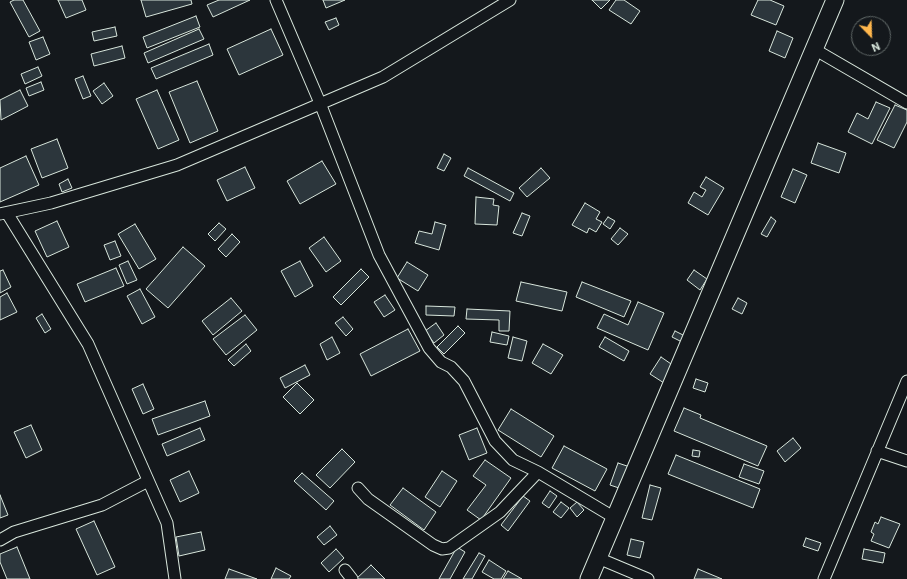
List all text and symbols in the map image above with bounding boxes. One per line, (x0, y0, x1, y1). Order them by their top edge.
north arrow (851, 16, 891, 56)
text: N (869, 39, 882, 54)

